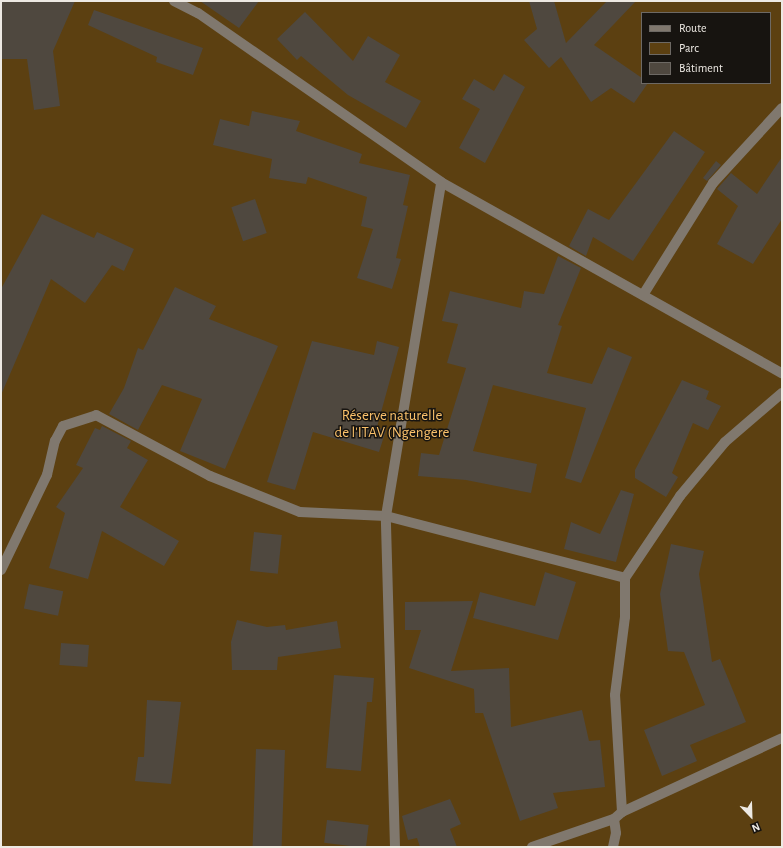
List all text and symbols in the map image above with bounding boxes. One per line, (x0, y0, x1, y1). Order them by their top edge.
legend (641, 12, 771, 84)
text: Route (679, 22, 706, 34)
text: Parc (679, 42, 699, 54)
text: Bâtiment (679, 62, 723, 74)
park label: Réserve naturelle de l'ITAV (Ngengere (334, 406, 450, 441)
north arrow (731, 796, 771, 836)
text: N (750, 821, 762, 834)

